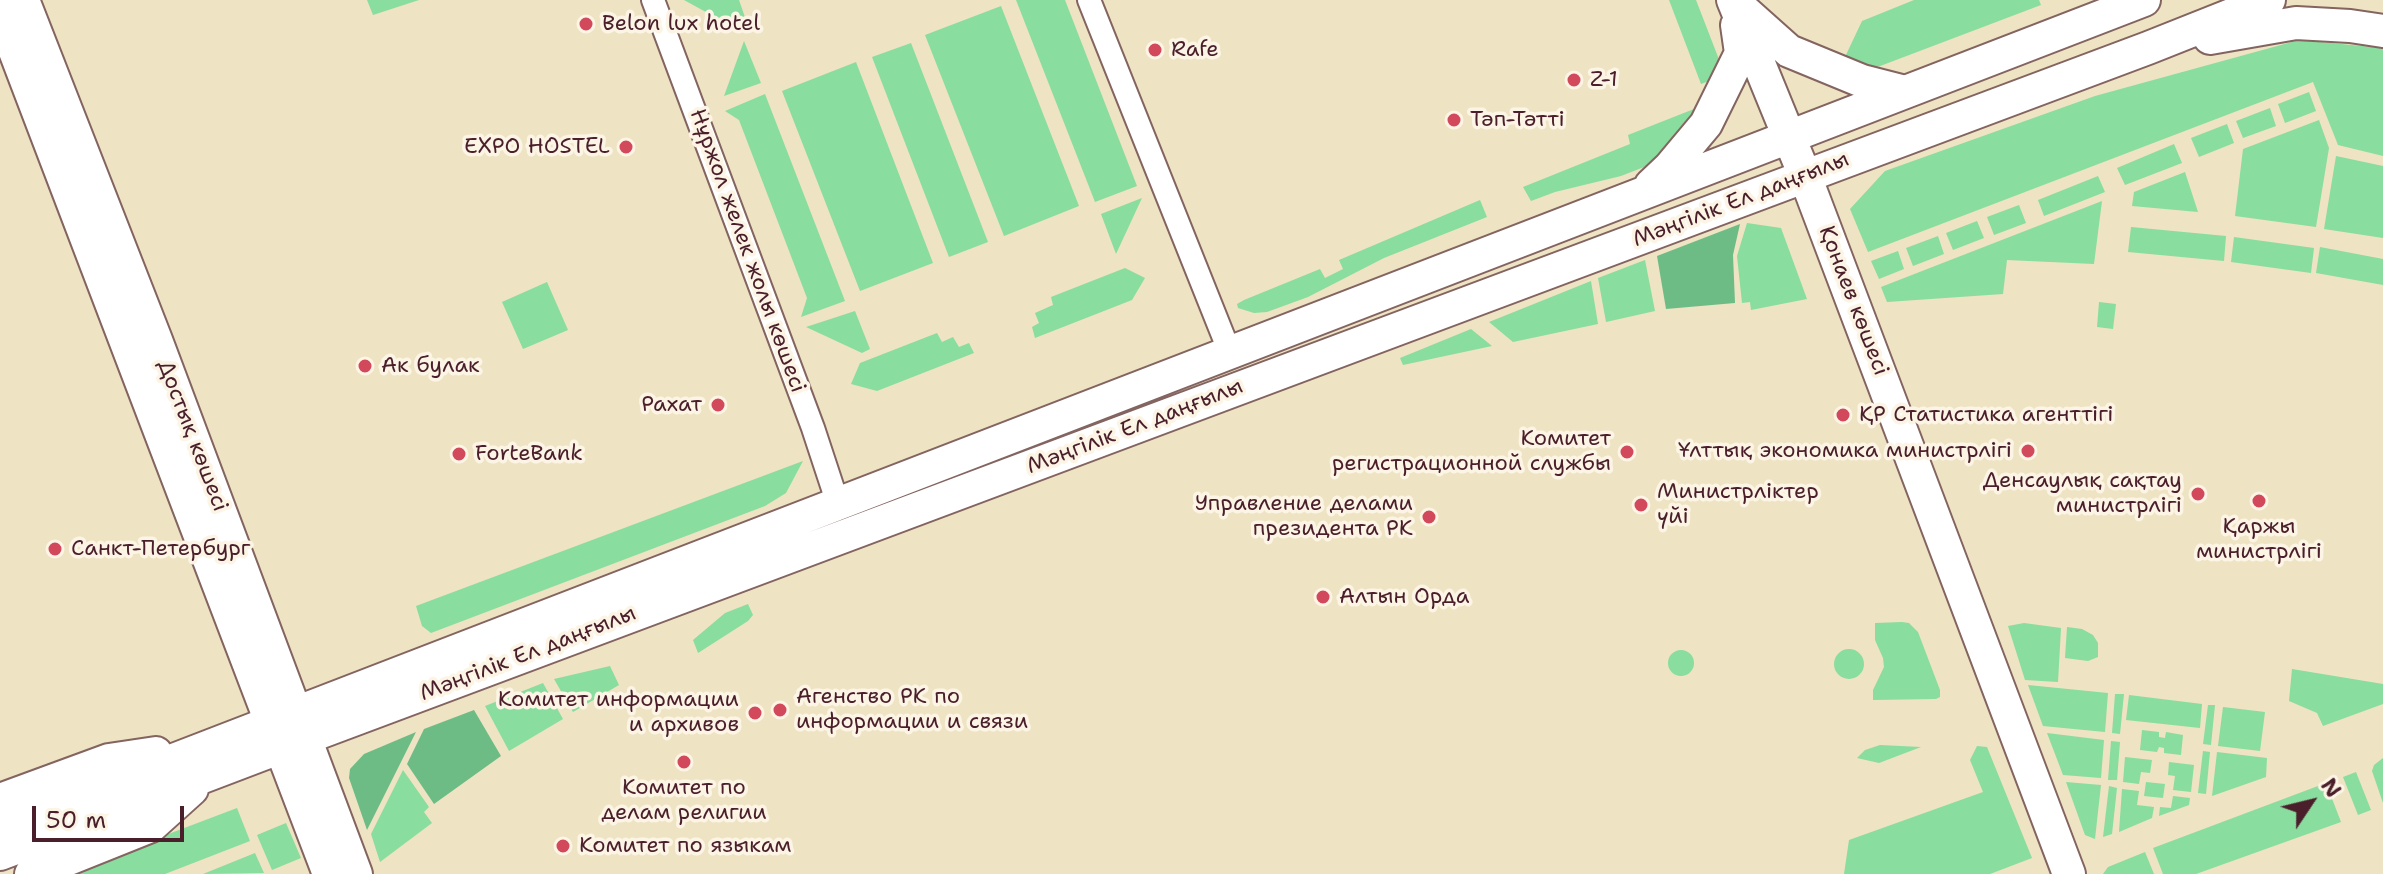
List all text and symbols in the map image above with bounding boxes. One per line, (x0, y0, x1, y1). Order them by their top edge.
place label: Belon lux hotel (602, 11, 760, 37)
marker: Belon lux hotel (577, 15, 595, 33)
place label: Rafe (1171, 37, 1219, 63)
marker: Rafe (1146, 41, 1164, 59)
place label: Z-1 (1590, 67, 1618, 93)
marker: Z-1 (1565, 71, 1583, 89)
street label: Нұржол желек жолы көшесі (683, 106, 811, 396)
place label: Тәп-Тәтті (1470, 107, 1565, 133)
marker: Тәп-Тәтті (1445, 111, 1463, 129)
place label: EXPO HOSTEL (464, 134, 610, 160)
marker: EXPO HOSTEL (617, 138, 635, 156)
street label: Мәңгілік Ел даңғылы (1629, 147, 1853, 253)
street label: Қонаев көшесі (1812, 223, 1894, 379)
place label: Ак булак (381, 353, 480, 379)
street label: Достық көшесі (151, 356, 233, 516)
marker: Ак булак (356, 357, 374, 375)
street label: Мәңгілік Ел даңғылы (1023, 374, 1247, 480)
place label: Рахат (641, 392, 702, 418)
marker: Рахат (709, 396, 727, 414)
place label: ҚР Статистика агенттігі (1859, 402, 2114, 428)
marker: ҚР Статистика агенттігі (1834, 406, 1852, 424)
place label: Комитет регистрационной службы (1332, 426, 1611, 478)
place label: Ұлттық экономика министрлігі (1678, 438, 2012, 464)
place label: ForteBank (475, 441, 583, 467)
marker: Ұлттық экономика министрлігі (2019, 442, 2037, 460)
marker: Комитет регистрационной службы (1618, 443, 1636, 461)
marker: ForteBank (450, 445, 468, 463)
place label: Денсаулық сақтау министрлігі (1983, 468, 2182, 520)
place label: Министрліктер үйі (1657, 479, 1819, 530)
marker: Денсаулық сақтау министрлігі (2189, 485, 2207, 503)
place label: Управление делами президента РК (1195, 491, 1413, 542)
marker: Қаржы министрлігі (2250, 492, 2268, 510)
marker: Министрліктер үйі (1632, 496, 1650, 514)
marker: Управление делами президента РК (1420, 508, 1438, 526)
place label: Қаржы министрлігі (2196, 514, 2322, 566)
place label: Санкт-Петербург (71, 536, 251, 562)
marker: Санкт-Петербург (46, 540, 64, 558)
place label: Алтын Орда (1339, 584, 1469, 610)
marker: Алтын Орда (1314, 588, 1332, 606)
street label: Мәңгілік Ел даңғылы (416, 601, 640, 707)
place label: Агенство РК по информации и связи (796, 684, 1028, 736)
place label: Комитет информации и архивов (498, 687, 739, 738)
marker: Агенство РК по информации и связи (771, 701, 789, 719)
marker: Комитет информации и архивов (746, 704, 764, 722)
marker: Комитет по делам религии (675, 753, 693, 771)
north arrow (2271, 762, 2351, 842)
text: N (2314, 772, 2348, 803)
place label: Комитет по делам религии (601, 775, 767, 826)
scale bar (36, 790, 188, 840)
text: 50 m (46, 804, 106, 836)
place label: Комитет по языкам (579, 833, 792, 859)
marker: Комитет по языкам (554, 837, 572, 855)

